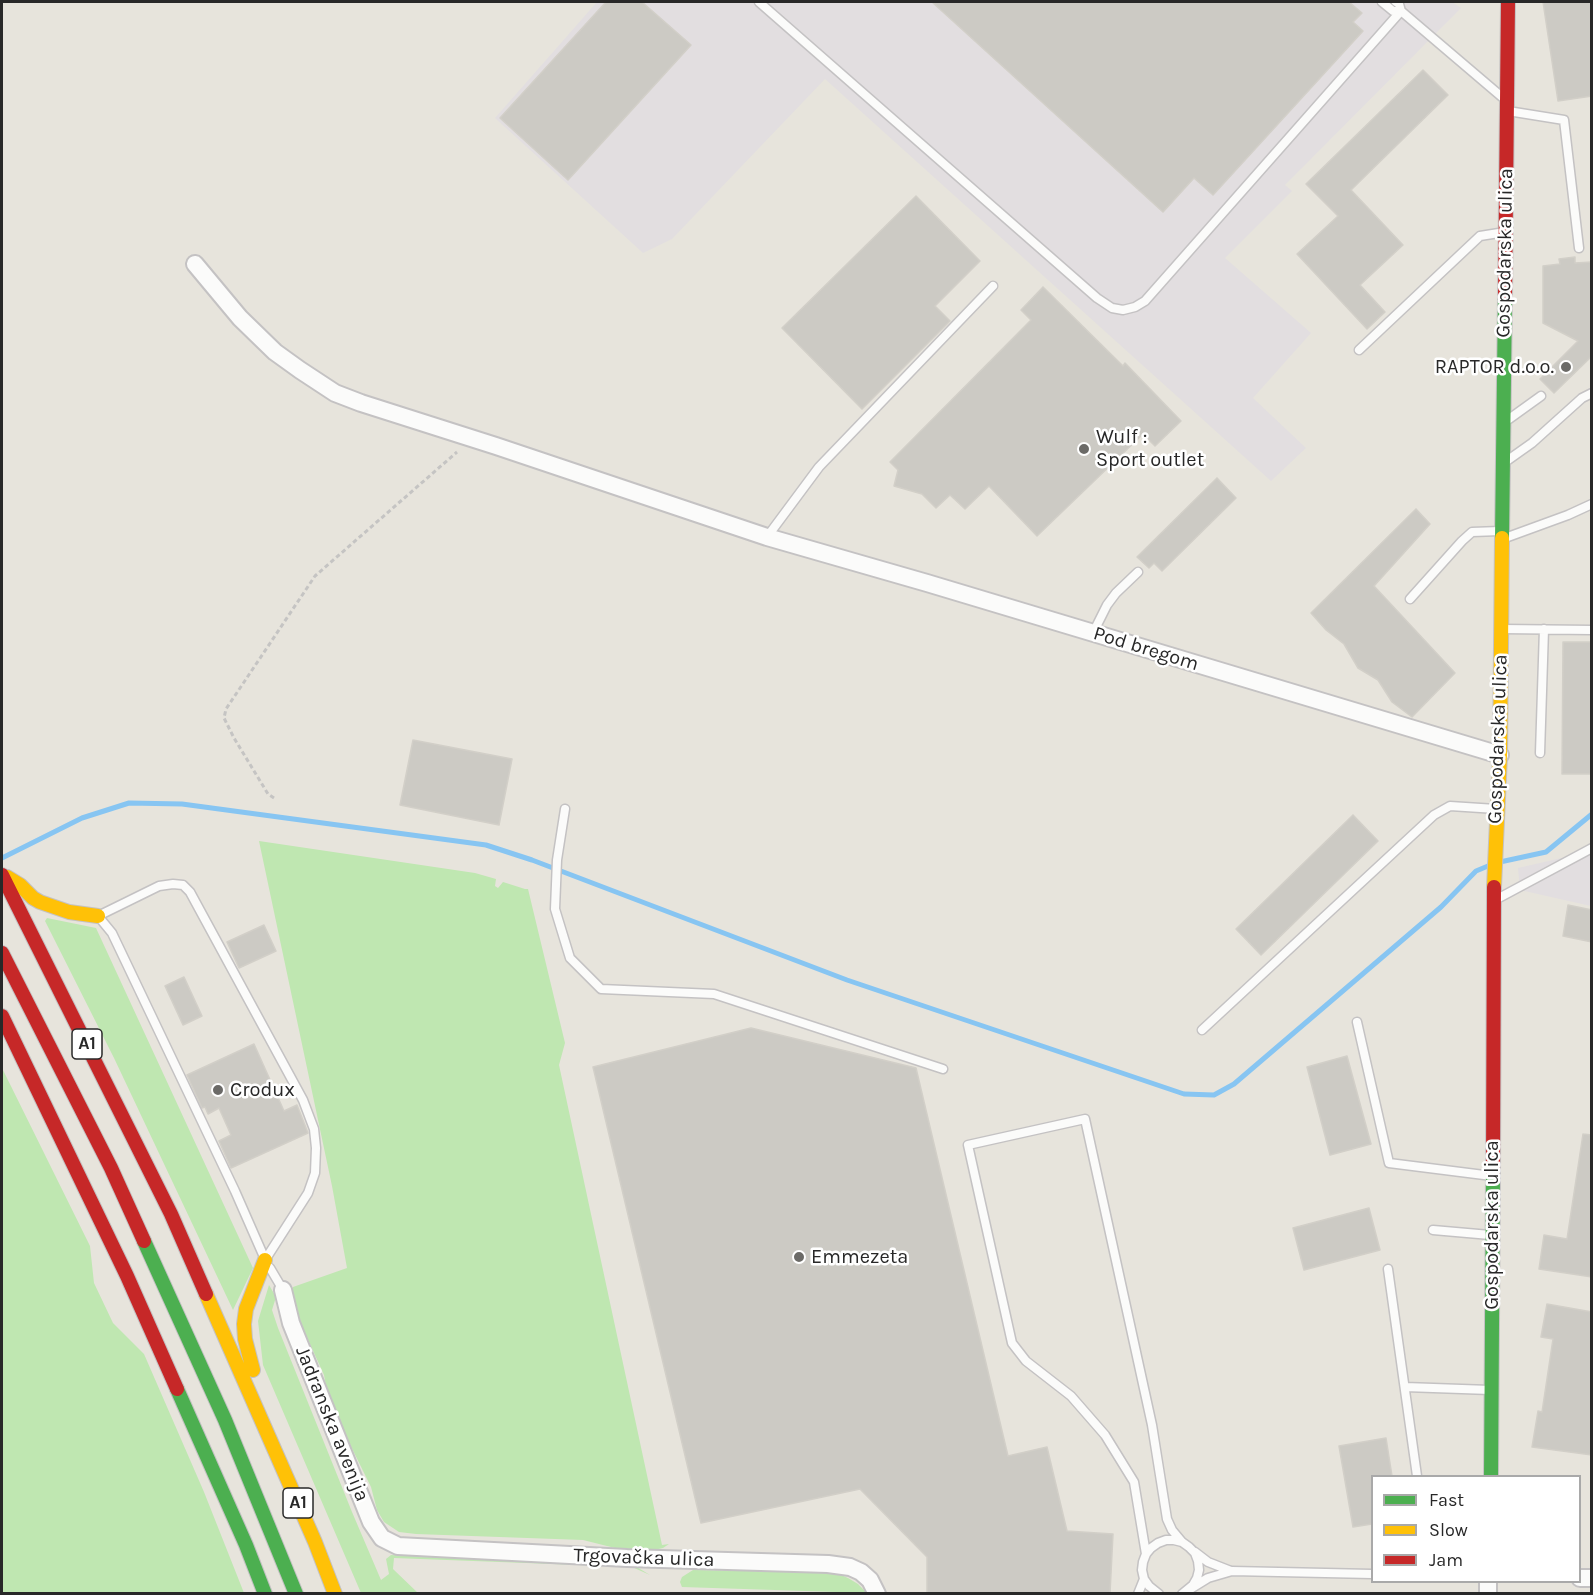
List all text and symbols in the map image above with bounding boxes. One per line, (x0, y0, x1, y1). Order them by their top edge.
street label: Gospodarska ulica (1492, 168, 1518, 338)
place label: RAPTOR d.o.o. (1435, 355, 1554, 379)
marker: RAPTOR d.o.o. (1559, 360, 1573, 374)
place label: Wulf : Sport outlet (1096, 425, 1204, 472)
marker: Wulf : Sport outlet (1077, 442, 1091, 456)
street label: Pod bregom (1090, 622, 1202, 676)
street label: Gospodarska ulica (1483, 654, 1513, 824)
road number: A1 (72, 1029, 102, 1059)
place label: Crodux (230, 1078, 295, 1102)
marker: Crodux (211, 1083, 225, 1097)
street label: Gospodarska ulica (1480, 1140, 1504, 1310)
place label: Emmezeta (811, 1245, 908, 1269)
marker: Emmezeta (792, 1250, 806, 1264)
street label: Jadranska avenija (290, 1343, 374, 1505)
legend (1371, 1475, 1581, 1583)
road number: A1 (283, 1488, 313, 1518)
text: Fast (1429, 1489, 1464, 1511)
text: Slow (1429, 1519, 1468, 1541)
street label: Trgovačka ulica (573, 1544, 715, 1572)
text: Jam (1429, 1549, 1463, 1571)

